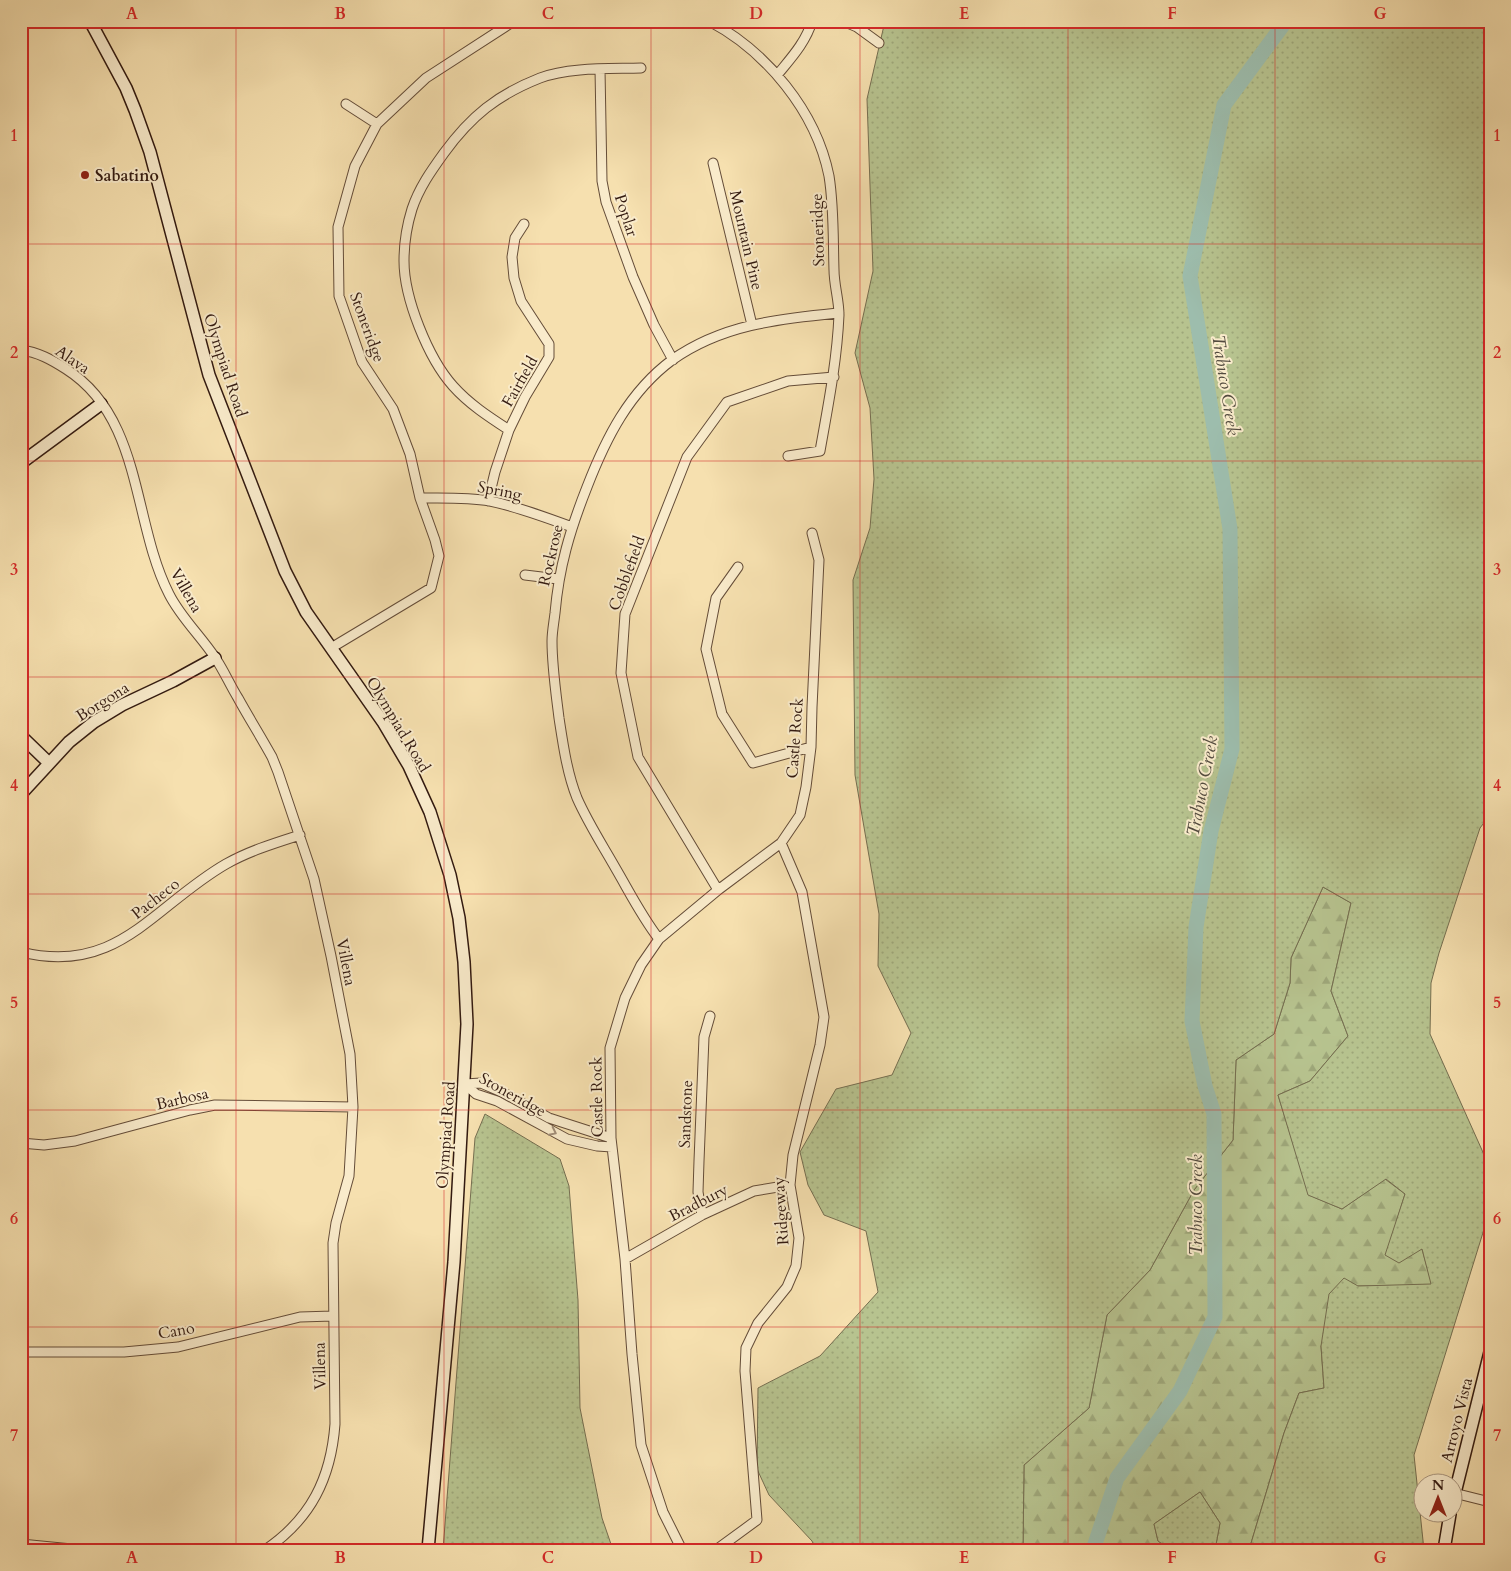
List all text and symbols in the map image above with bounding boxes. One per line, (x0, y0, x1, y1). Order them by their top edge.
text: A (126, 3, 138, 25)
text: B (334, 3, 346, 25)
text: C (542, 3, 554, 25)
text: D (749, 3, 763, 25)
text: E (959, 3, 969, 25)
text: F (1167, 3, 1177, 25)
text: G (1373, 3, 1387, 25)
text: 1 (10, 125, 18, 147)
text: 1 (1493, 125, 1501, 147)
place label: Sabatino (95, 165, 159, 187)
marker: Sabatino (79, 169, 91, 181)
street label: Mountain Pine (724, 188, 768, 292)
street label: Poplar (609, 191, 643, 240)
street label: Stoneridge (806, 193, 830, 267)
street label: Stoneridge (344, 289, 390, 365)
street label: Olympiad Road (198, 311, 252, 420)
water label: Trabuco Creek (1205, 333, 1246, 437)
street label: Alava (51, 340, 94, 379)
text: 2 (10, 342, 18, 364)
text: 2 (1493, 342, 1501, 364)
street label: Fairfield (497, 352, 543, 411)
street label: Spring (476, 476, 524, 506)
street label: Rockrose (533, 522, 569, 588)
street label: Cobblefield (603, 532, 651, 614)
text: 3 (10, 559, 18, 581)
text: 3 (1493, 559, 1501, 581)
street label: Villena (165, 564, 208, 617)
street label: Olympiad Road (361, 673, 436, 777)
street label: Borgona (72, 677, 133, 727)
street label: Castle Rock (781, 697, 809, 779)
water label: Trabuco Creek (1181, 734, 1224, 838)
text: 4 (10, 775, 18, 797)
text: 4 (1493, 775, 1501, 797)
street label: Pacheco (127, 873, 185, 925)
street label: Villena (331, 937, 361, 988)
text: 5 (10, 992, 18, 1014)
text: 5 (1493, 992, 1501, 1014)
street label: Castle Rock (585, 1056, 609, 1138)
street label: Stoneridge (475, 1068, 550, 1122)
street label: Olympiad Road (431, 1080, 461, 1190)
street label: Sandstone (674, 1080, 698, 1148)
street label: Barbosa (154, 1082, 211, 1116)
one-way arrow (548, 1126, 557, 1136)
water label: Trabuco Creek (1184, 1154, 1209, 1256)
street label: Ridgeway (768, 1175, 794, 1246)
street label: Bradbury (665, 1178, 732, 1227)
text: 6 (10, 1208, 18, 1230)
text: 6 (1493, 1208, 1501, 1230)
street label: Cano (156, 1317, 197, 1345)
street label: Villena (309, 1342, 331, 1390)
street label: Arroyo Vista (1436, 1375, 1478, 1465)
text: 7 (10, 1425, 18, 1447)
text: 7 (1493, 1425, 1501, 1447)
north arrow (1414, 1474, 1464, 1524)
text: N (1432, 1476, 1444, 1495)
text: A (126, 1547, 138, 1569)
text: B (334, 1547, 346, 1569)
text: C (542, 1547, 554, 1569)
text: D (749, 1547, 763, 1569)
text: E (959, 1547, 969, 1569)
text: F (1167, 1547, 1177, 1569)
text: G (1373, 1547, 1387, 1569)

